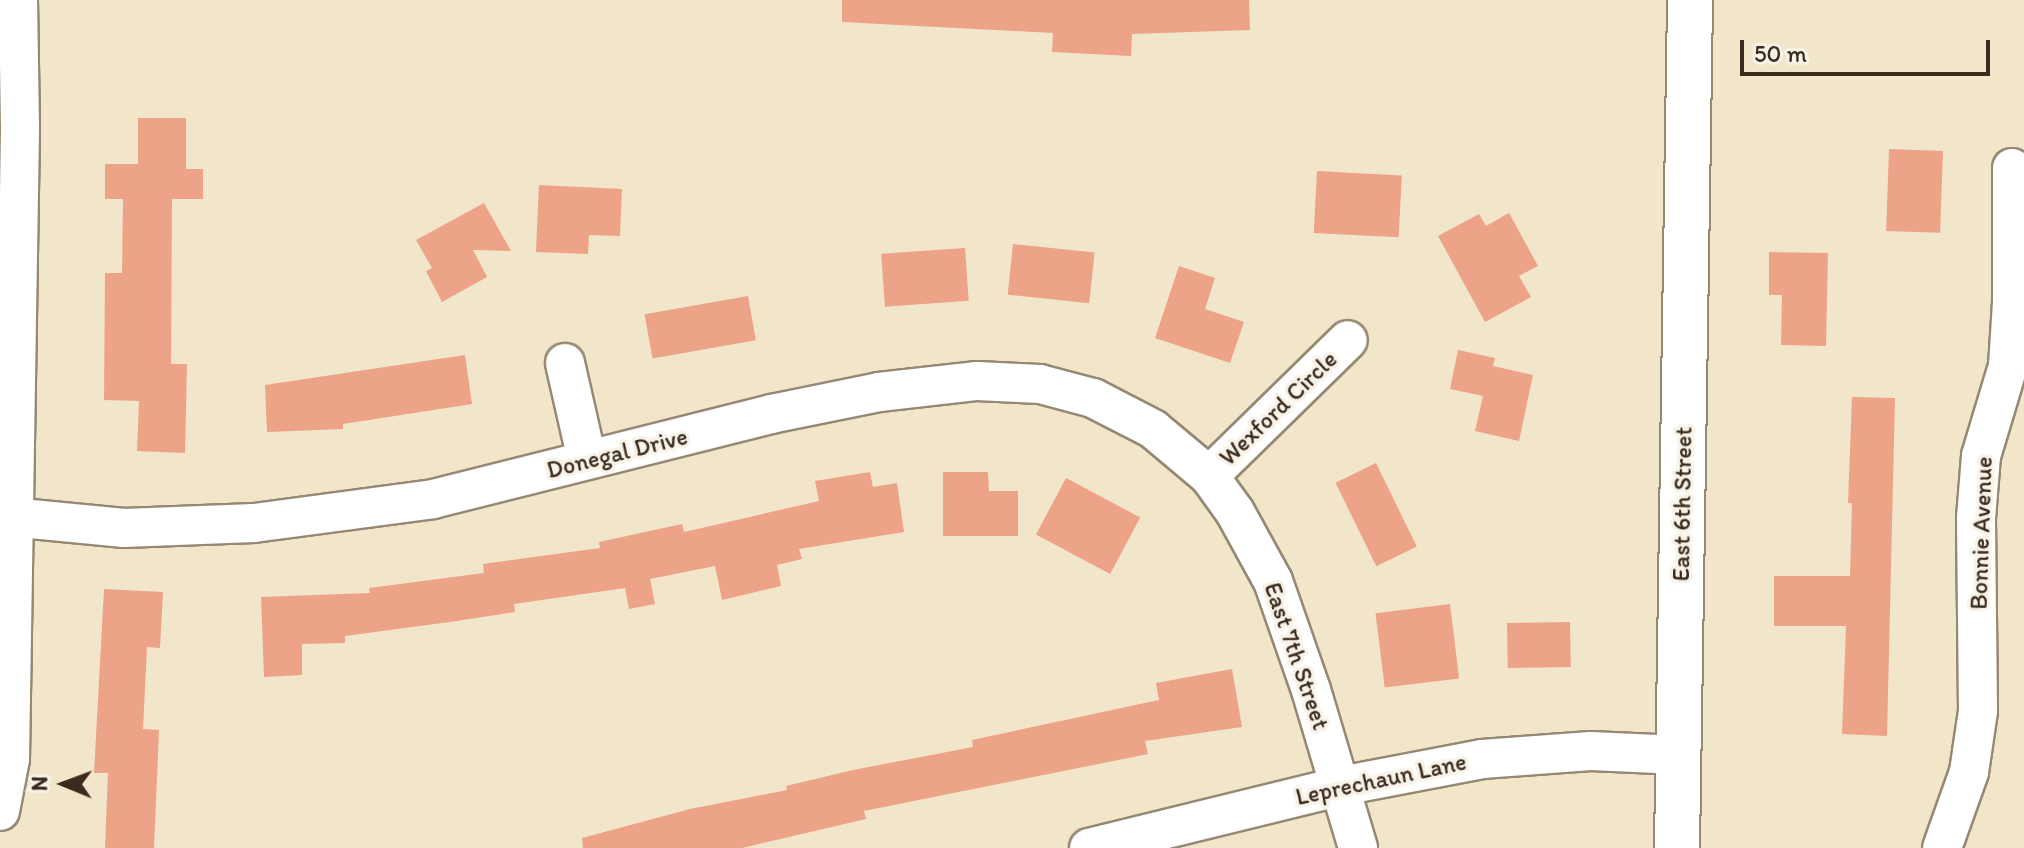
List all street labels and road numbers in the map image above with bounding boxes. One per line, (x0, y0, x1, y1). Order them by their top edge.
street label: Wexford Circle (1213, 345, 1343, 471)
street label: Donegal Drive (544, 422, 690, 484)
street label: East 6th Street (1666, 427, 1698, 581)
street label: Bonnie Avenue (1964, 456, 1998, 610)
street label: East 7th Street (1259, 579, 1335, 733)
street label: Leprechaun Lane (1293, 747, 1469, 811)

